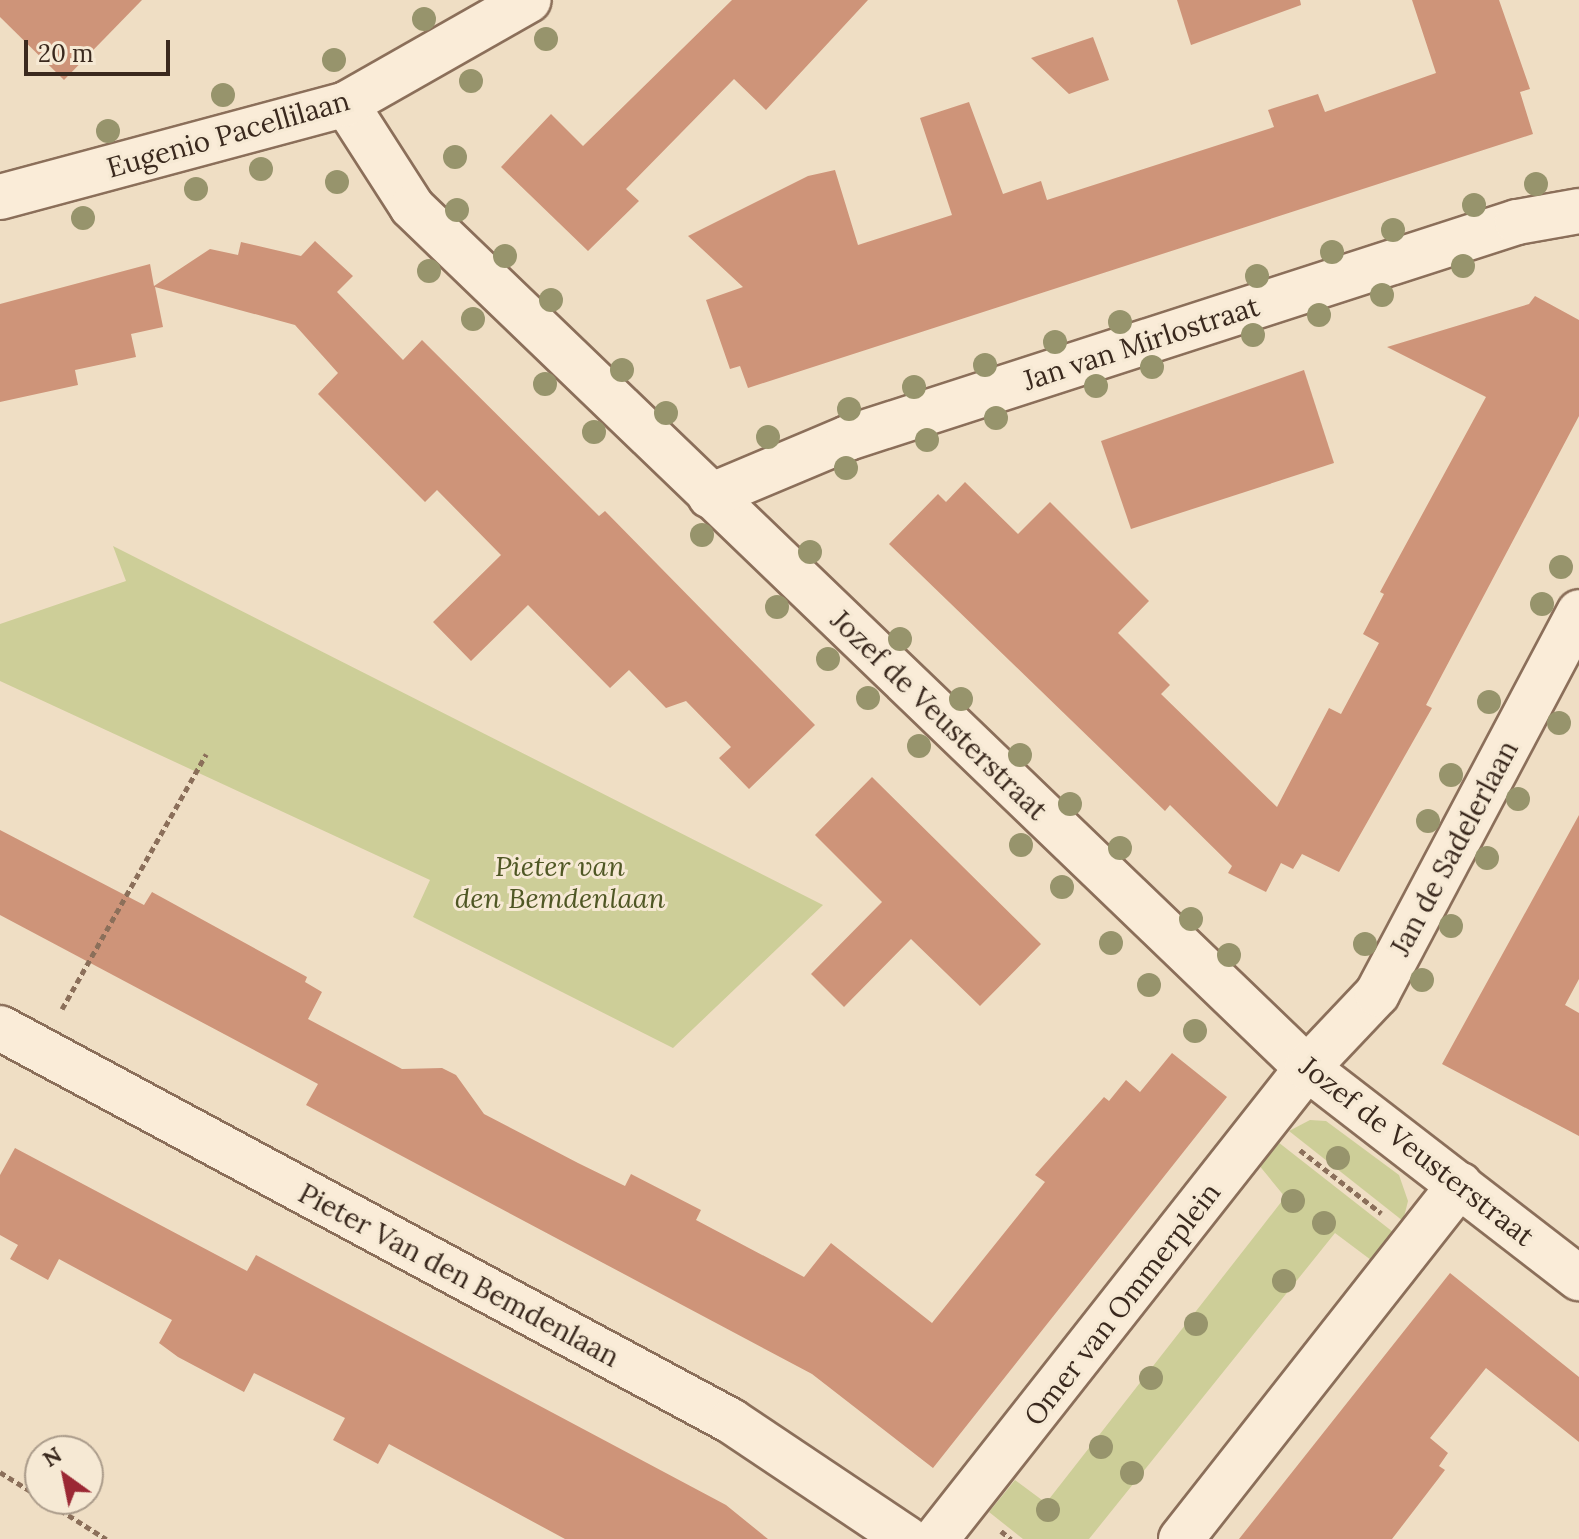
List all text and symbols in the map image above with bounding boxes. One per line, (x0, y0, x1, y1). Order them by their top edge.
scale bar (28, 24, 174, 74)
text: 20 m (38, 38, 94, 69)
street label: Eugenio Pacellilaan (103, 83, 353, 185)
street label: Jan van Mirlostraat (1019, 289, 1263, 397)
street label: Jozef de Veusterstraat (824, 603, 1054, 827)
street label: Jan de Sadelerlaan (1383, 735, 1525, 961)
park label: Pieter van den Bemdenlaan (455, 849, 665, 915)
street label: Jozef de Veusterstraat (1293, 1049, 1541, 1253)
street label: Pieter Van den Bemdenlaan (293, 1176, 625, 1374)
street label: Omer van Ommerplein (1017, 1176, 1227, 1432)
north arrow (24, 1435, 104, 1515)
text: N (37, 1440, 67, 1473)

